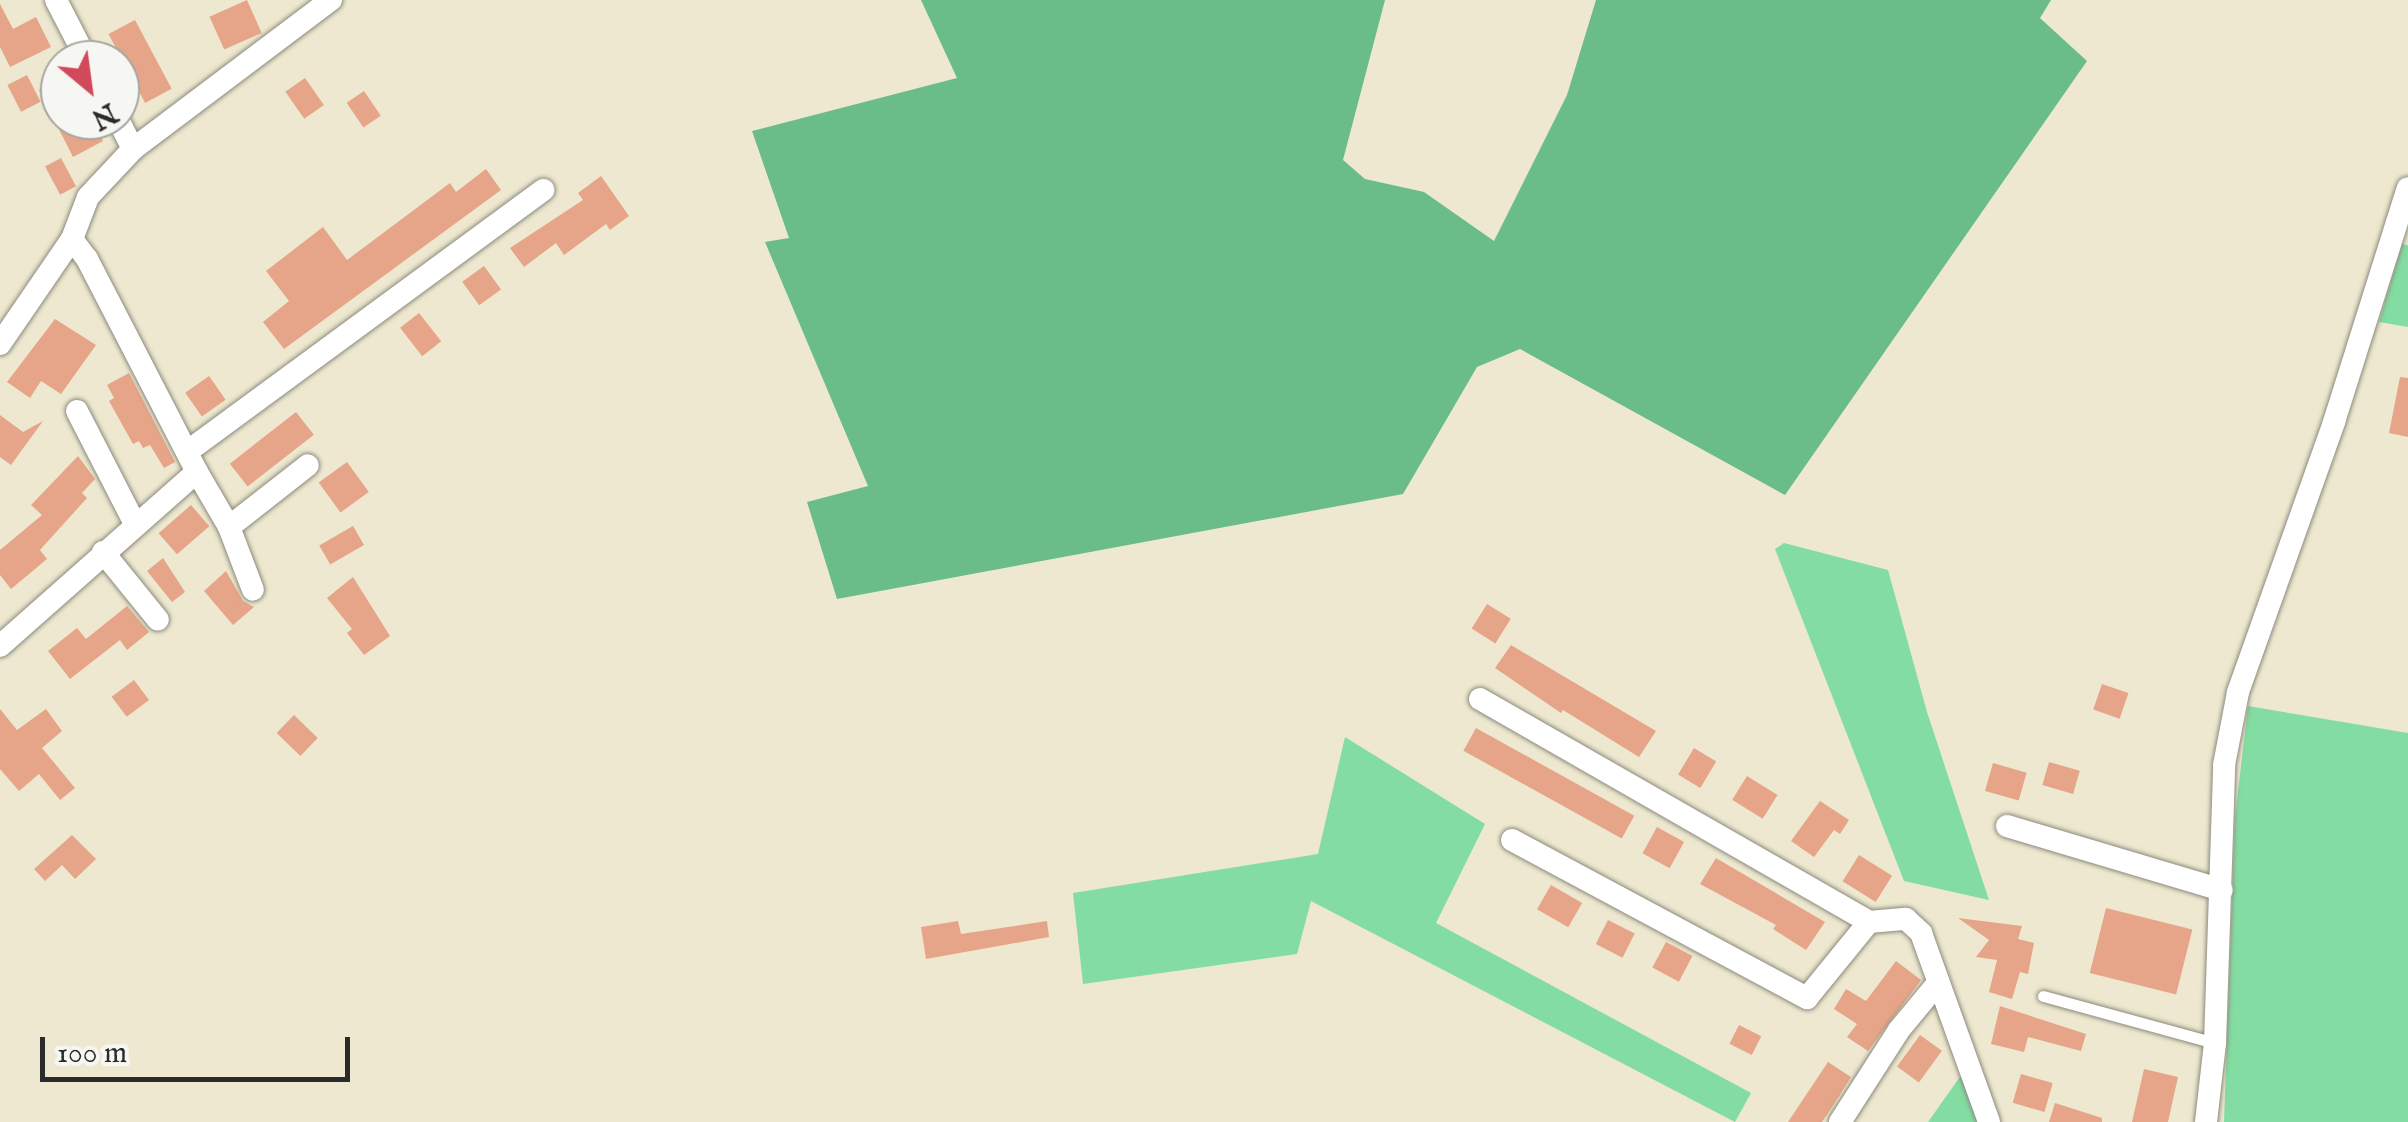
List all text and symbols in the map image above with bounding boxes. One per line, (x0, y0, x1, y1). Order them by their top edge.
north arrow (40, 40, 140, 140)
text: N (85, 94, 123, 136)
scale bar (45, 1017, 355, 1079)
text: 100 m (57, 1035, 127, 1073)

